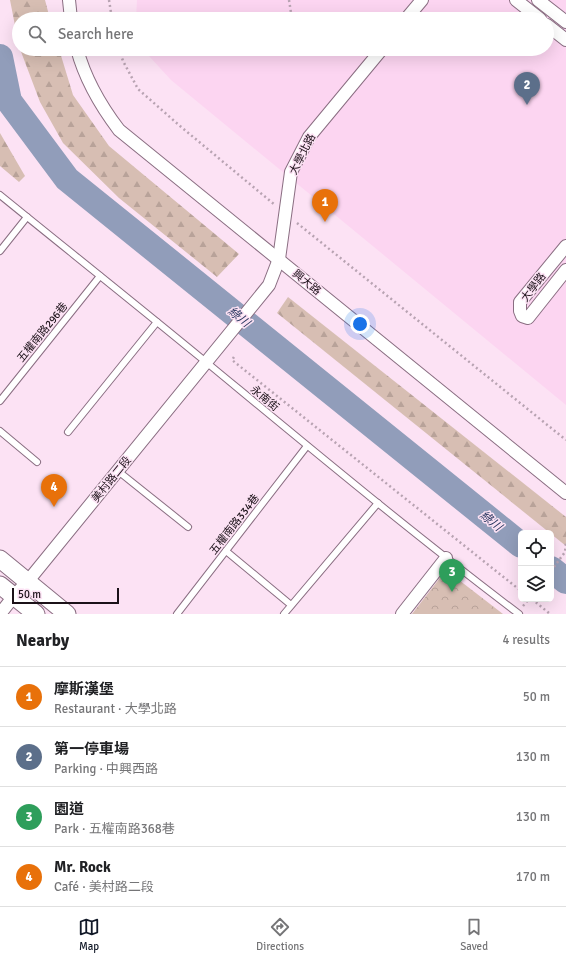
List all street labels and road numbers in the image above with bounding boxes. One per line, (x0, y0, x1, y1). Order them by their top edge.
street label: 大學北路 (287, 132, 318, 177)
street label: 興大路 (290, 267, 324, 298)
street label: 大學路 (518, 270, 549, 304)
street label: 五權南路296巷 (14, 300, 70, 365)
street label: 永南街 (248, 383, 281, 414)
street label: 美村路二段 (89, 454, 134, 505)
street label: 五權南路334巷 (207, 492, 262, 557)

